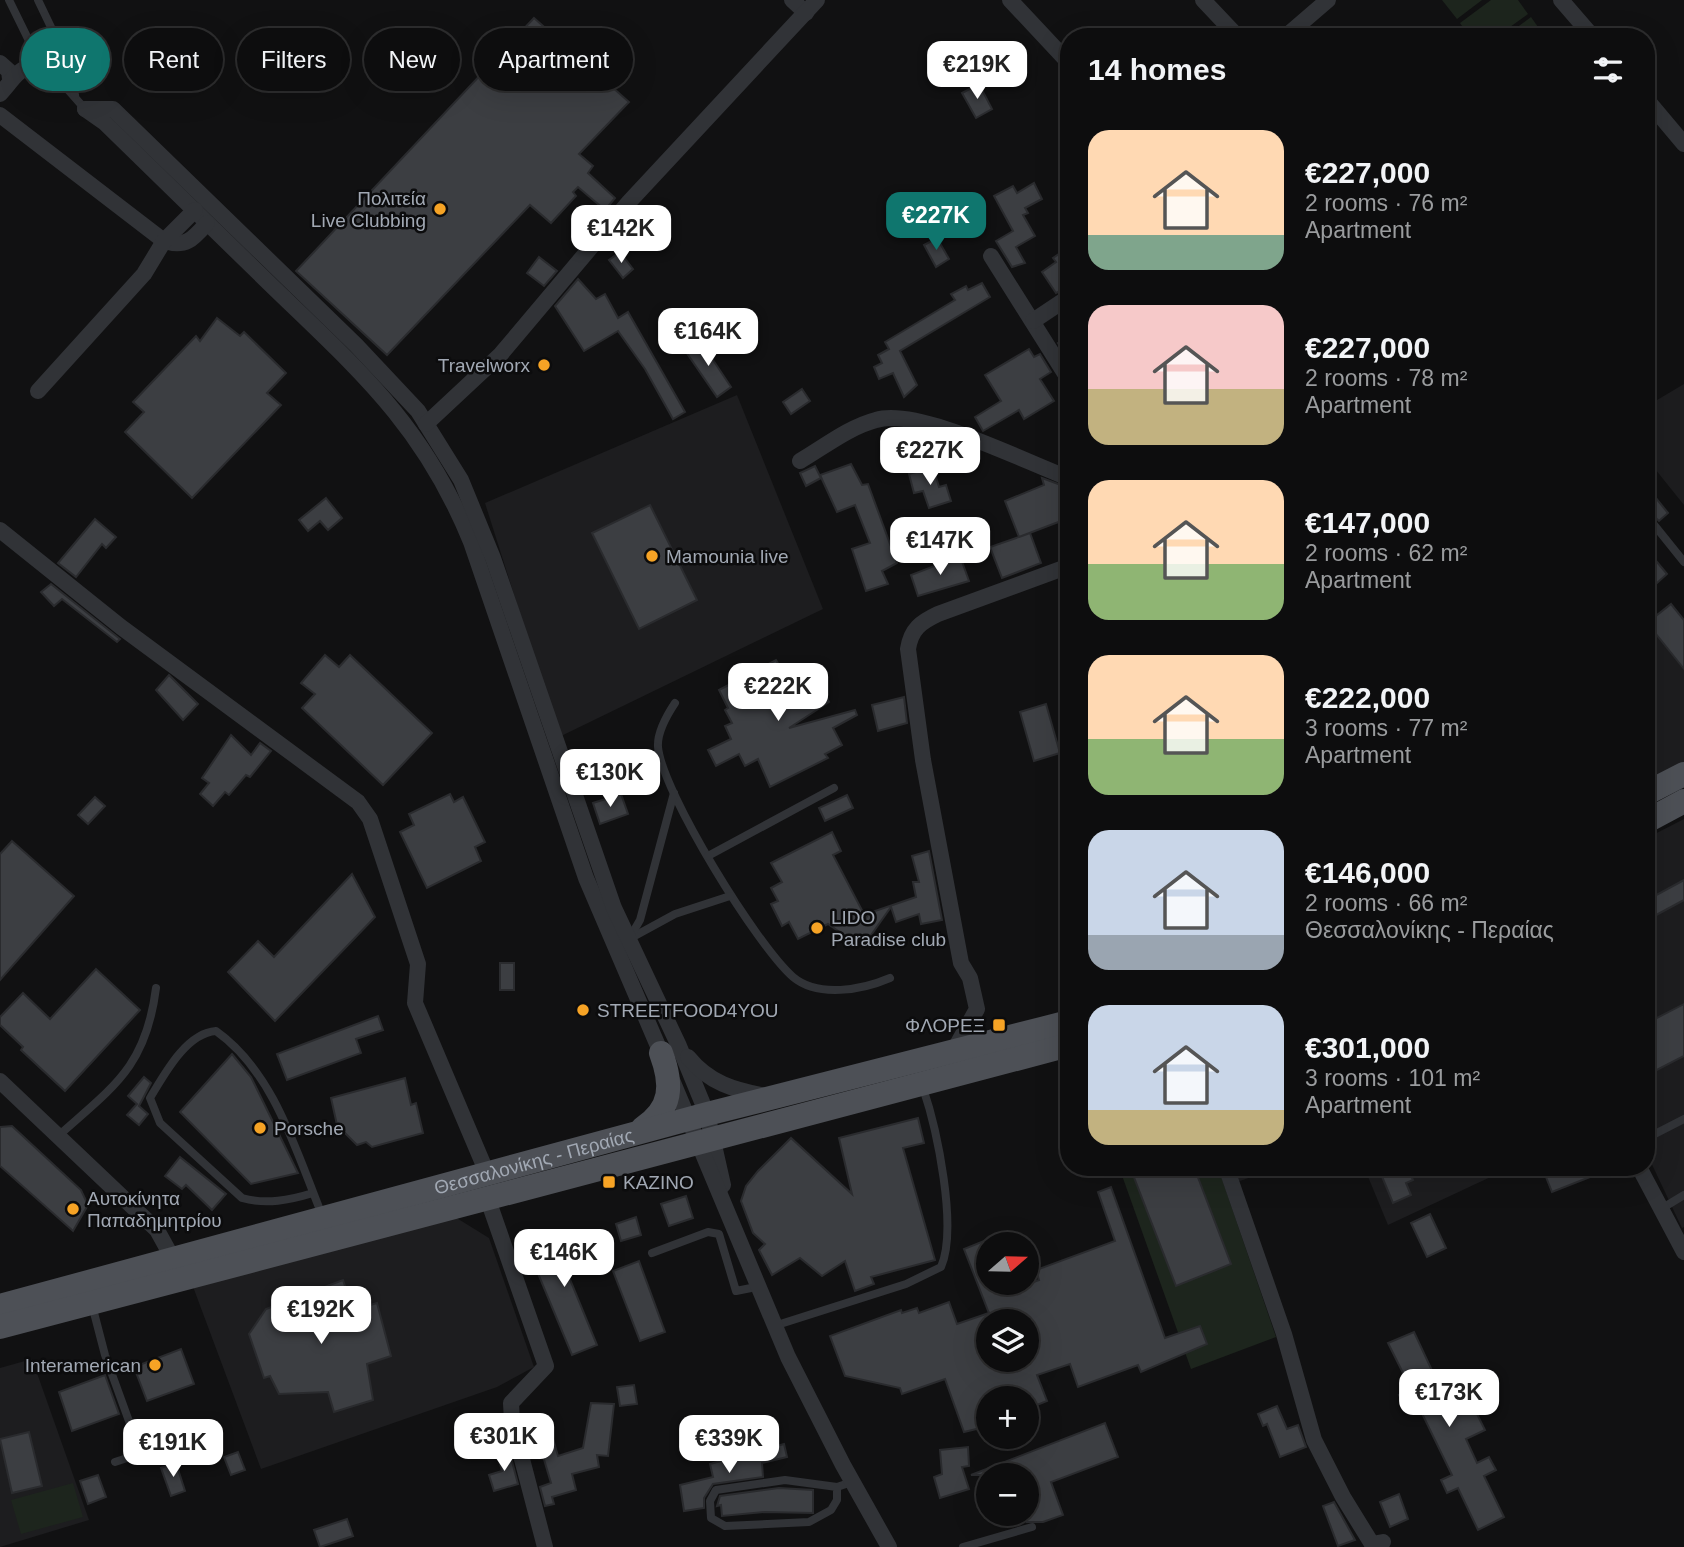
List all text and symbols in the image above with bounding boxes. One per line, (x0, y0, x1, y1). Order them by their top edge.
chip: Buy (21, 28, 110, 91)
chip: Rent (124, 28, 223, 91)
chip: Filters (237, 28, 350, 91)
chip: New (364, 28, 460, 91)
chip: Apartment (474, 28, 633, 91)
pin: €219K (928, 42, 1026, 101)
text: €219K (943, 51, 1011, 77)
icon: filters (1589, 51, 1627, 89)
text: 14 homes (1088, 53, 1226, 86)
text: €227,000 (1305, 156, 1430, 189)
icon: home (1144, 158, 1228, 242)
place label: Πολιτεία Live Clubbing (311, 188, 426, 231)
text: 2 rooms · 76 m² (1305, 190, 1467, 216)
pin: €227K (887, 192, 985, 252)
marker: Πολιτεία Live Clubbing (432, 201, 448, 217)
text: €227K (902, 202, 970, 228)
pin: €142K (572, 205, 670, 265)
text: €142K (587, 215, 655, 241)
text: Apartment (1305, 217, 1411, 243)
pin: €164K (659, 308, 757, 368)
text: €164K (674, 318, 742, 344)
text: €227,000 (1305, 331, 1430, 364)
icon: home (1144, 333, 1228, 417)
place label: Travelworx (438, 355, 530, 376)
marker: Travelworx (536, 357, 552, 373)
text: 2 rooms · 78 m² (1305, 365, 1467, 391)
text: Apartment (1305, 392, 1411, 418)
pin: €227K (881, 428, 979, 487)
text: €227K (896, 437, 964, 463)
text: €147,000 (1305, 506, 1430, 539)
icon: home (1144, 508, 1228, 592)
pin: €147K (891, 518, 989, 577)
text: €147K (906, 527, 974, 553)
text: 2 rooms · 62 m² (1305, 540, 1467, 566)
place label: Mamounia live (666, 546, 789, 567)
marker: Mamounia live (644, 548, 660, 564)
text: Apartment (1305, 567, 1411, 593)
pin: €222K (729, 664, 827, 723)
text: €222K (744, 673, 812, 699)
text: €222,000 (1305, 681, 1430, 714)
icon: home (1144, 683, 1228, 767)
text: 3 rooms · 77 m² (1305, 715, 1467, 741)
text: Apartment (1305, 742, 1411, 768)
pin: €130K (561, 750, 659, 809)
text: €130K (576, 759, 644, 785)
text: €146,000 (1305, 856, 1430, 889)
icon: home (1144, 858, 1228, 942)
text: 2 rooms · 66 m² (1305, 890, 1467, 916)
place label: LIDO Paradise club (831, 907, 946, 950)
text: Θεσσαλονίκης - Περαίας (1305, 917, 1554, 943)
marker: LIDO Paradise club (809, 920, 825, 936)
place label: STREETFOOD4YOU (597, 1000, 779, 1021)
marker: STREETFOOD4YOU (575, 1002, 591, 1018)
place label: ΦΛΟΡΕΞ (905, 1015, 985, 1036)
marker: ΦΛΟΡΕΞ (991, 1017, 1007, 1033)
text: €301,000 (1305, 1031, 1430, 1064)
icon: home (1144, 1033, 1228, 1117)
text: 3 rooms · 101 m² (1305, 1065, 1480, 1091)
text: Apartment (1305, 1092, 1411, 1118)
place label: Porsche (274, 1118, 344, 1139)
marker: Porsche (252, 1120, 268, 1136)
street label: Θεσσαλονίκης - Περαίας (432, 1124, 636, 1198)
place label: ΚΑΖΙΝΟ (623, 1172, 694, 1193)
marker: ΚΑΖΙΝΟ (601, 1174, 617, 1190)
place label: Αυτοκίνητα Παπαδημητρίου (87, 1188, 222, 1231)
marker: Αυτοκίνητα Παπαδημητρίου (65, 1201, 81, 1217)
pin: €146K (515, 1230, 613, 1289)
north arrow (976, 1232, 1040, 1295)
map controls (976, 1232, 1039, 1526)
text: €146K (530, 1239, 598, 1265)
pin: €192K (272, 1286, 370, 1346)
text: €192K (287, 1296, 355, 1322)
button: layers (976, 1309, 1039, 1372)
place label: Interamerican (25, 1355, 141, 1376)
marker: Interamerican (147, 1357, 163, 1373)
pin: €173K (1400, 1370, 1498, 1429)
text: €173K (1415, 1379, 1483, 1405)
button: + (976, 1386, 1039, 1449)
pin: €301K (455, 1414, 553, 1473)
pin: €339K (680, 1416, 778, 1475)
pin: €191K (124, 1420, 222, 1479)
text: €301K (470, 1423, 538, 1449)
text: €339K (695, 1425, 763, 1451)
text: €191K (139, 1429, 207, 1455)
button: − (976, 1463, 1039, 1526)

